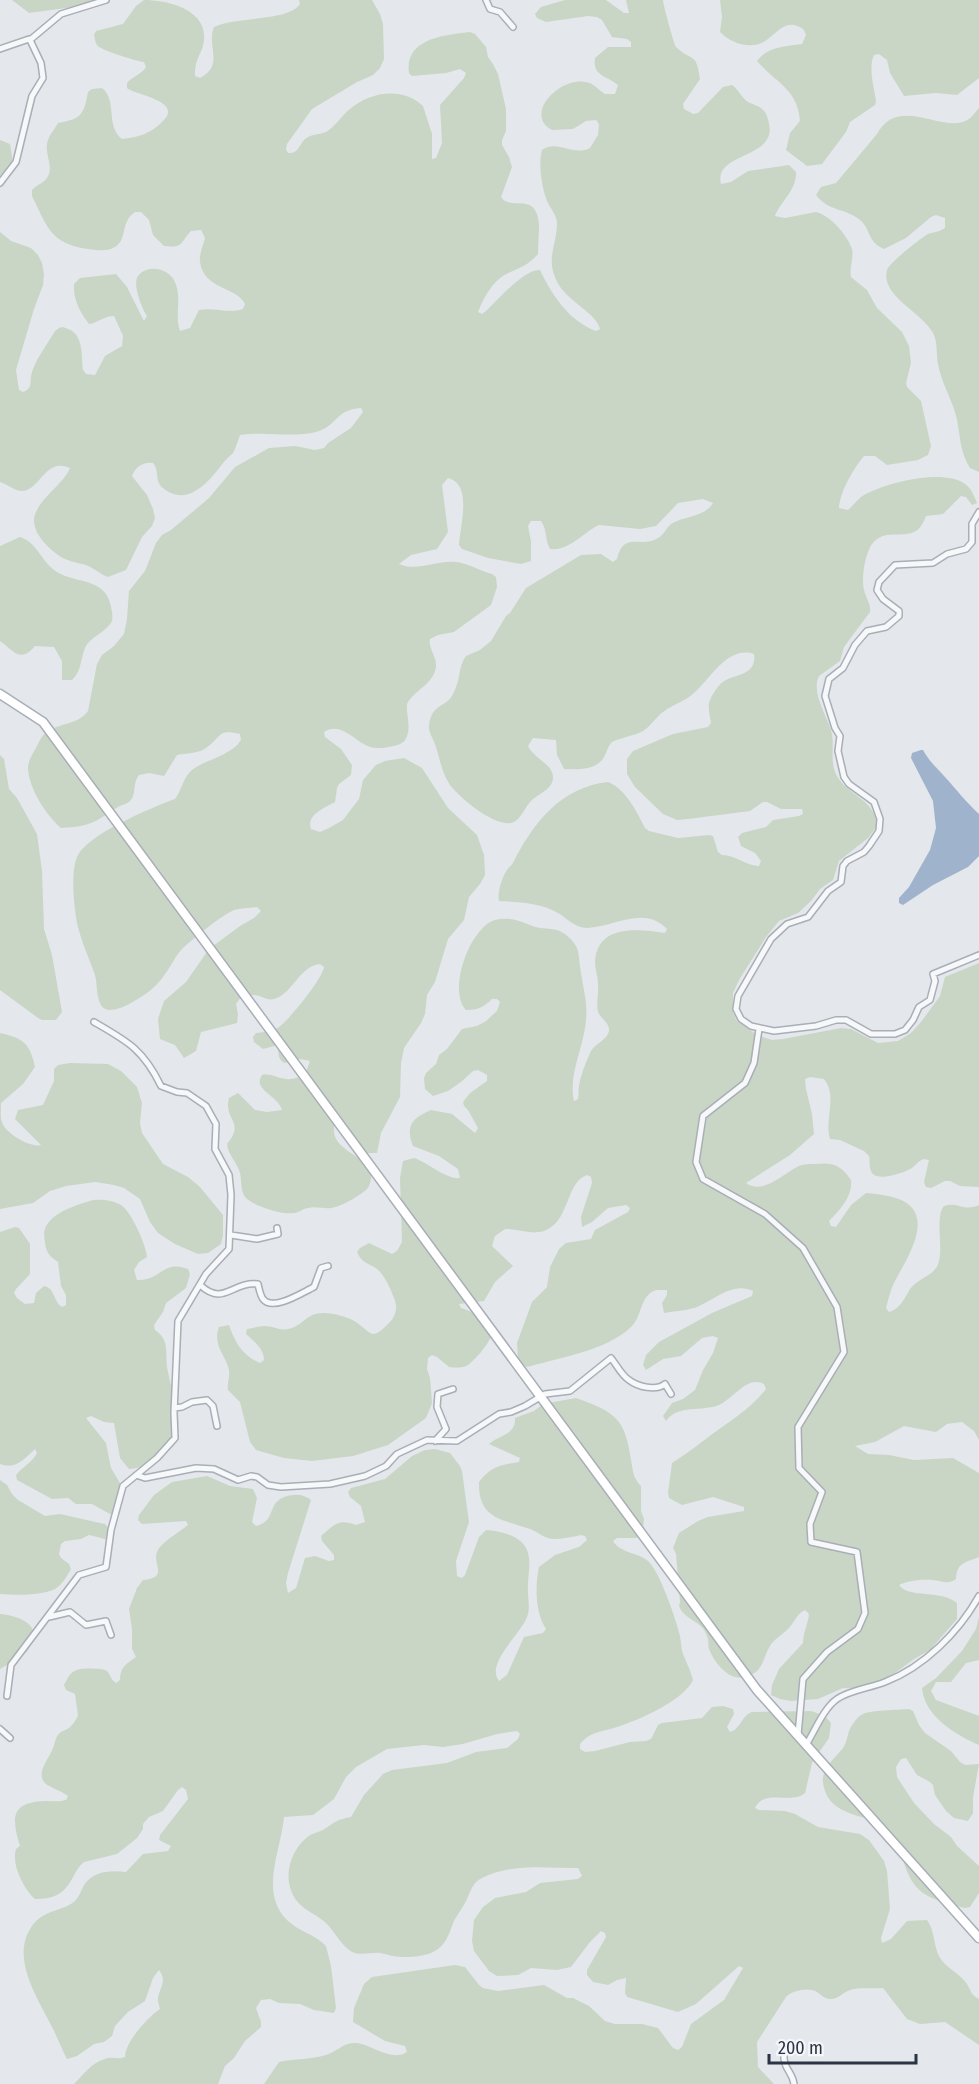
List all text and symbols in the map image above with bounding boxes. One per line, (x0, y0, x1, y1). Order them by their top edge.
scale bar (769, 2027, 916, 2065)
text: 200 m (778, 2037, 823, 2059)

